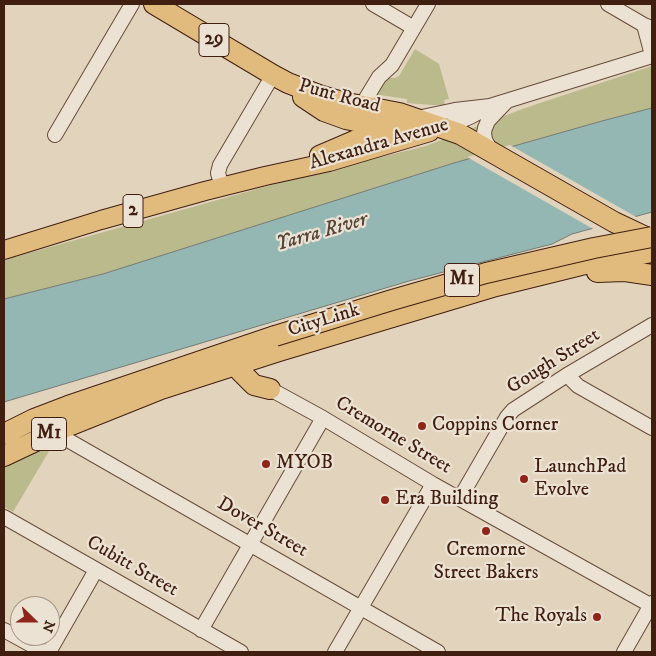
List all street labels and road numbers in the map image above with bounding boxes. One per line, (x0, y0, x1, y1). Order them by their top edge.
road number: 29 (199, 24, 229, 56)
street label: Punt Road (295, 75, 383, 119)
street label: Alexandra Avenue (307, 114, 451, 176)
road number: 2 (123, 195, 143, 228)
road number: M1 (444, 264, 480, 296)
street label: CityLink (285, 299, 363, 343)
street label: Gough Street (503, 324, 605, 400)
street label: Cremorne Street (331, 392, 455, 480)
road number: M1 (32, 418, 66, 450)
street label: Dover Street (212, 492, 312, 564)
street label: Cubitt Street (82, 531, 182, 603)

